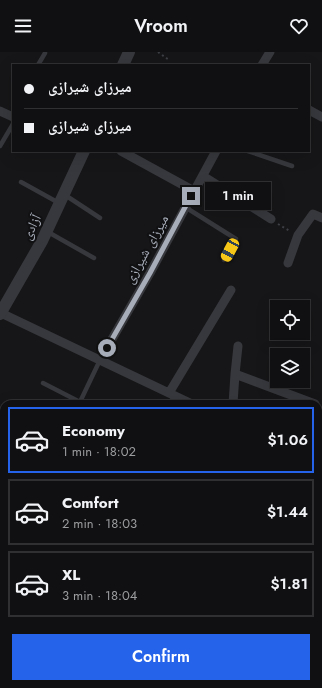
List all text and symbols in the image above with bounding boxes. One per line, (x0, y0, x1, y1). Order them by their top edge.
text: Vroom (134, 13, 188, 39)
icon: menu (12, 15, 34, 37)
icon: heart (288, 15, 310, 37)
text: میرزای شیرازی (48, 76, 132, 98)
text: میرزای شیرازی (48, 115, 132, 137)
callout: 1 min (205, 182, 271, 210)
text: 1 min (222, 186, 254, 205)
route end (182, 187, 200, 205)
street label: آزادی (16, 210, 46, 243)
street label: میرزای شیرازی (119, 211, 173, 287)
car (219, 237, 241, 263)
map controls (270, 300, 310, 388)
button: locate (270, 300, 310, 340)
route start (98, 339, 116, 357)
button: layers (270, 348, 310, 388)
text: Economy (62, 420, 125, 442)
icon: car (14, 422, 50, 458)
text: $1.06 (268, 429, 308, 451)
text: 1 min · 18:02 (62, 442, 136, 461)
text: Comfort (62, 492, 119, 514)
icon: car (14, 494, 50, 530)
text: $1.44 (267, 501, 308, 523)
text: 2 min · 18:03 (62, 514, 137, 533)
text: XL (62, 564, 80, 586)
icon: car (14, 566, 50, 602)
text: $1.81 (270, 573, 308, 595)
text: 3 min · 18:04 (62, 586, 137, 605)
button: Confirm (12, 634, 310, 680)

